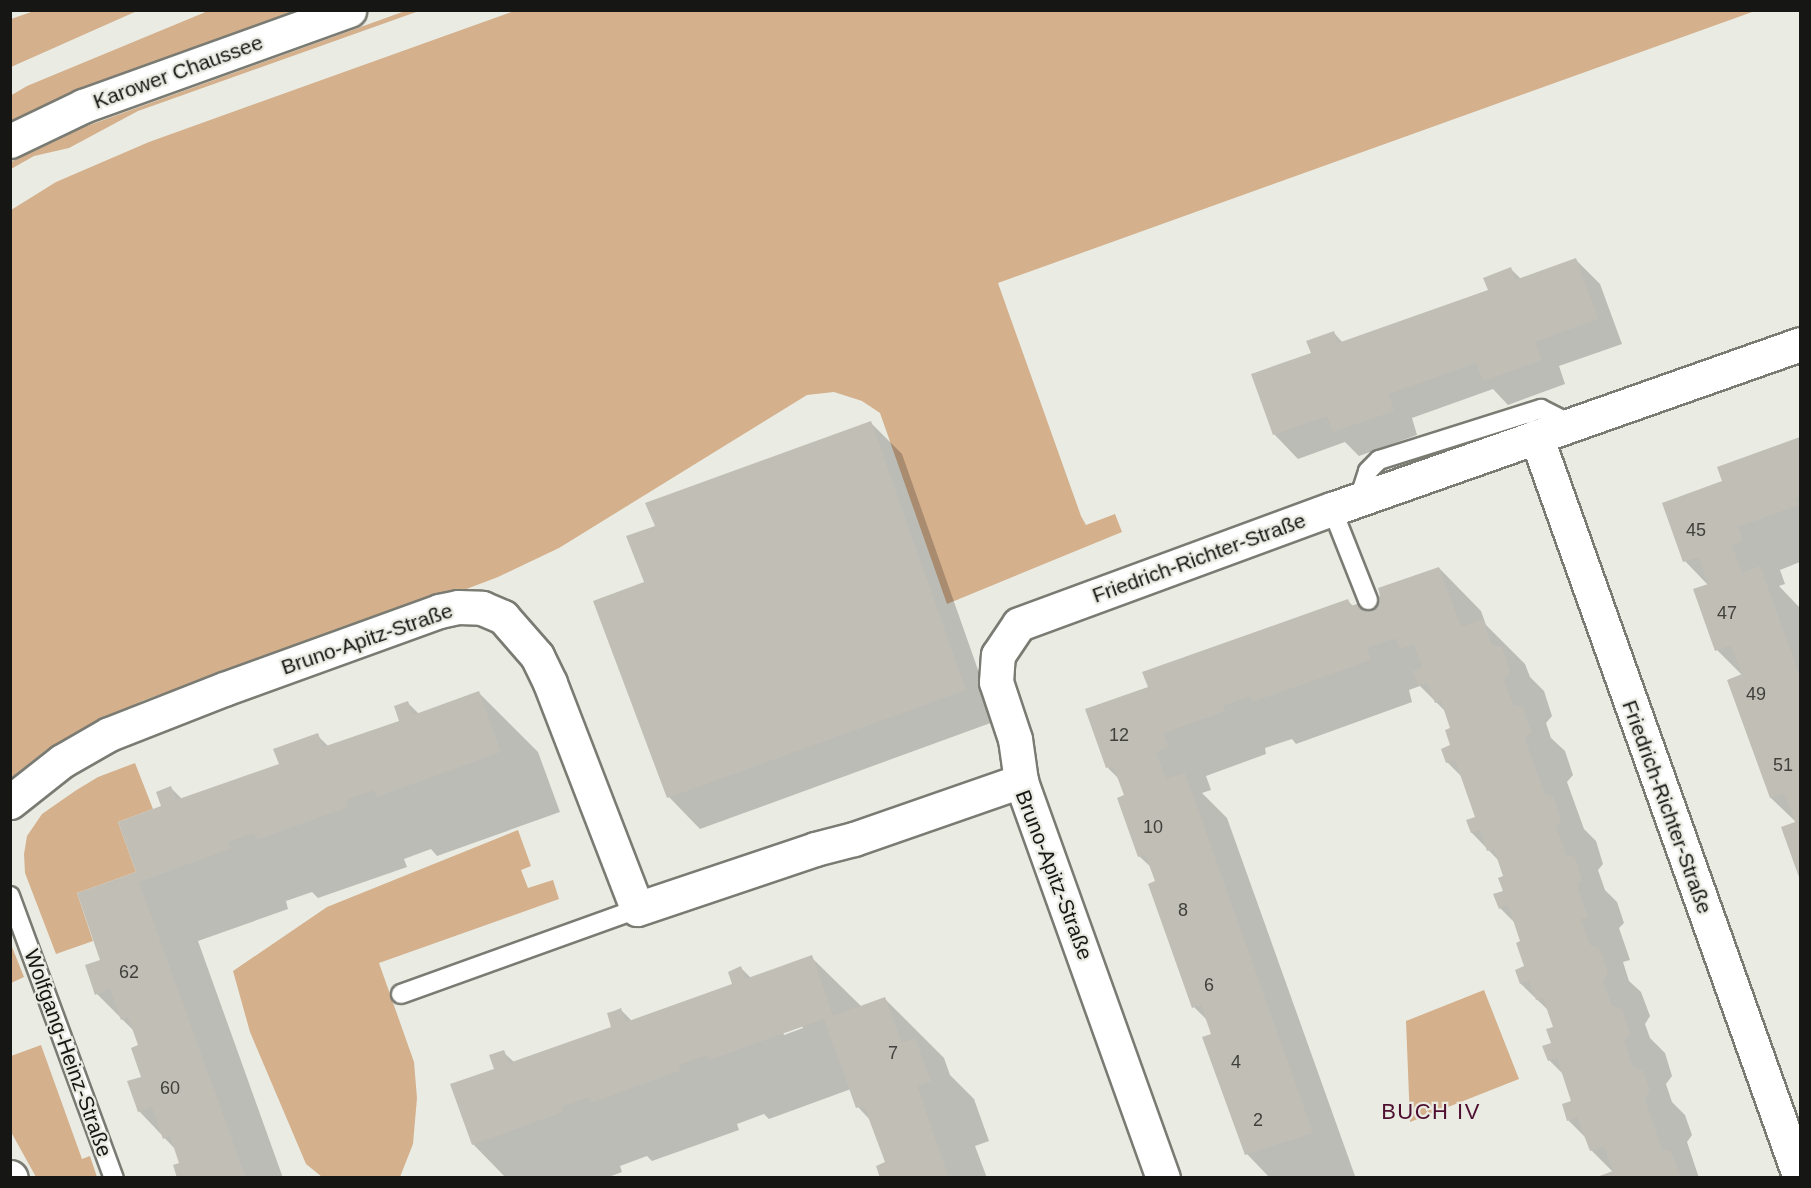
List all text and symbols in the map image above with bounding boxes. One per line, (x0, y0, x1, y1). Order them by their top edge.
street label: Karower Chaussee (90, 30, 266, 114)
street label: Friedrich-Richter-Straße (1089, 508, 1309, 608)
house number: 45 (1686, 519, 1706, 541)
street label: Bruno-Apitz-Straße (278, 598, 456, 680)
house number: 47 (1717, 602, 1737, 624)
house number: 49 (1746, 683, 1766, 705)
street label: Friedrich-Richter-Straße (1617, 697, 1717, 917)
house number: 12 (1109, 724, 1129, 746)
house number: 51 (1773, 754, 1793, 776)
street label: Bruno-Apitz-Straße (1010, 787, 1098, 963)
house number: 10 (1143, 816, 1163, 838)
house number: 8 (1178, 899, 1188, 921)
street label: Wolfgang-Heinz-Straße (19, 946, 117, 1160)
house number: 62 (119, 961, 139, 983)
house number: 6 (1204, 974, 1214, 996)
house number: 7 (888, 1042, 898, 1064)
house number: 4 (1231, 1051, 1241, 1073)
house number: 60 (160, 1077, 180, 1099)
district label: BUCH IV (1381, 1099, 1481, 1125)
house number: 2 (1253, 1109, 1263, 1131)

